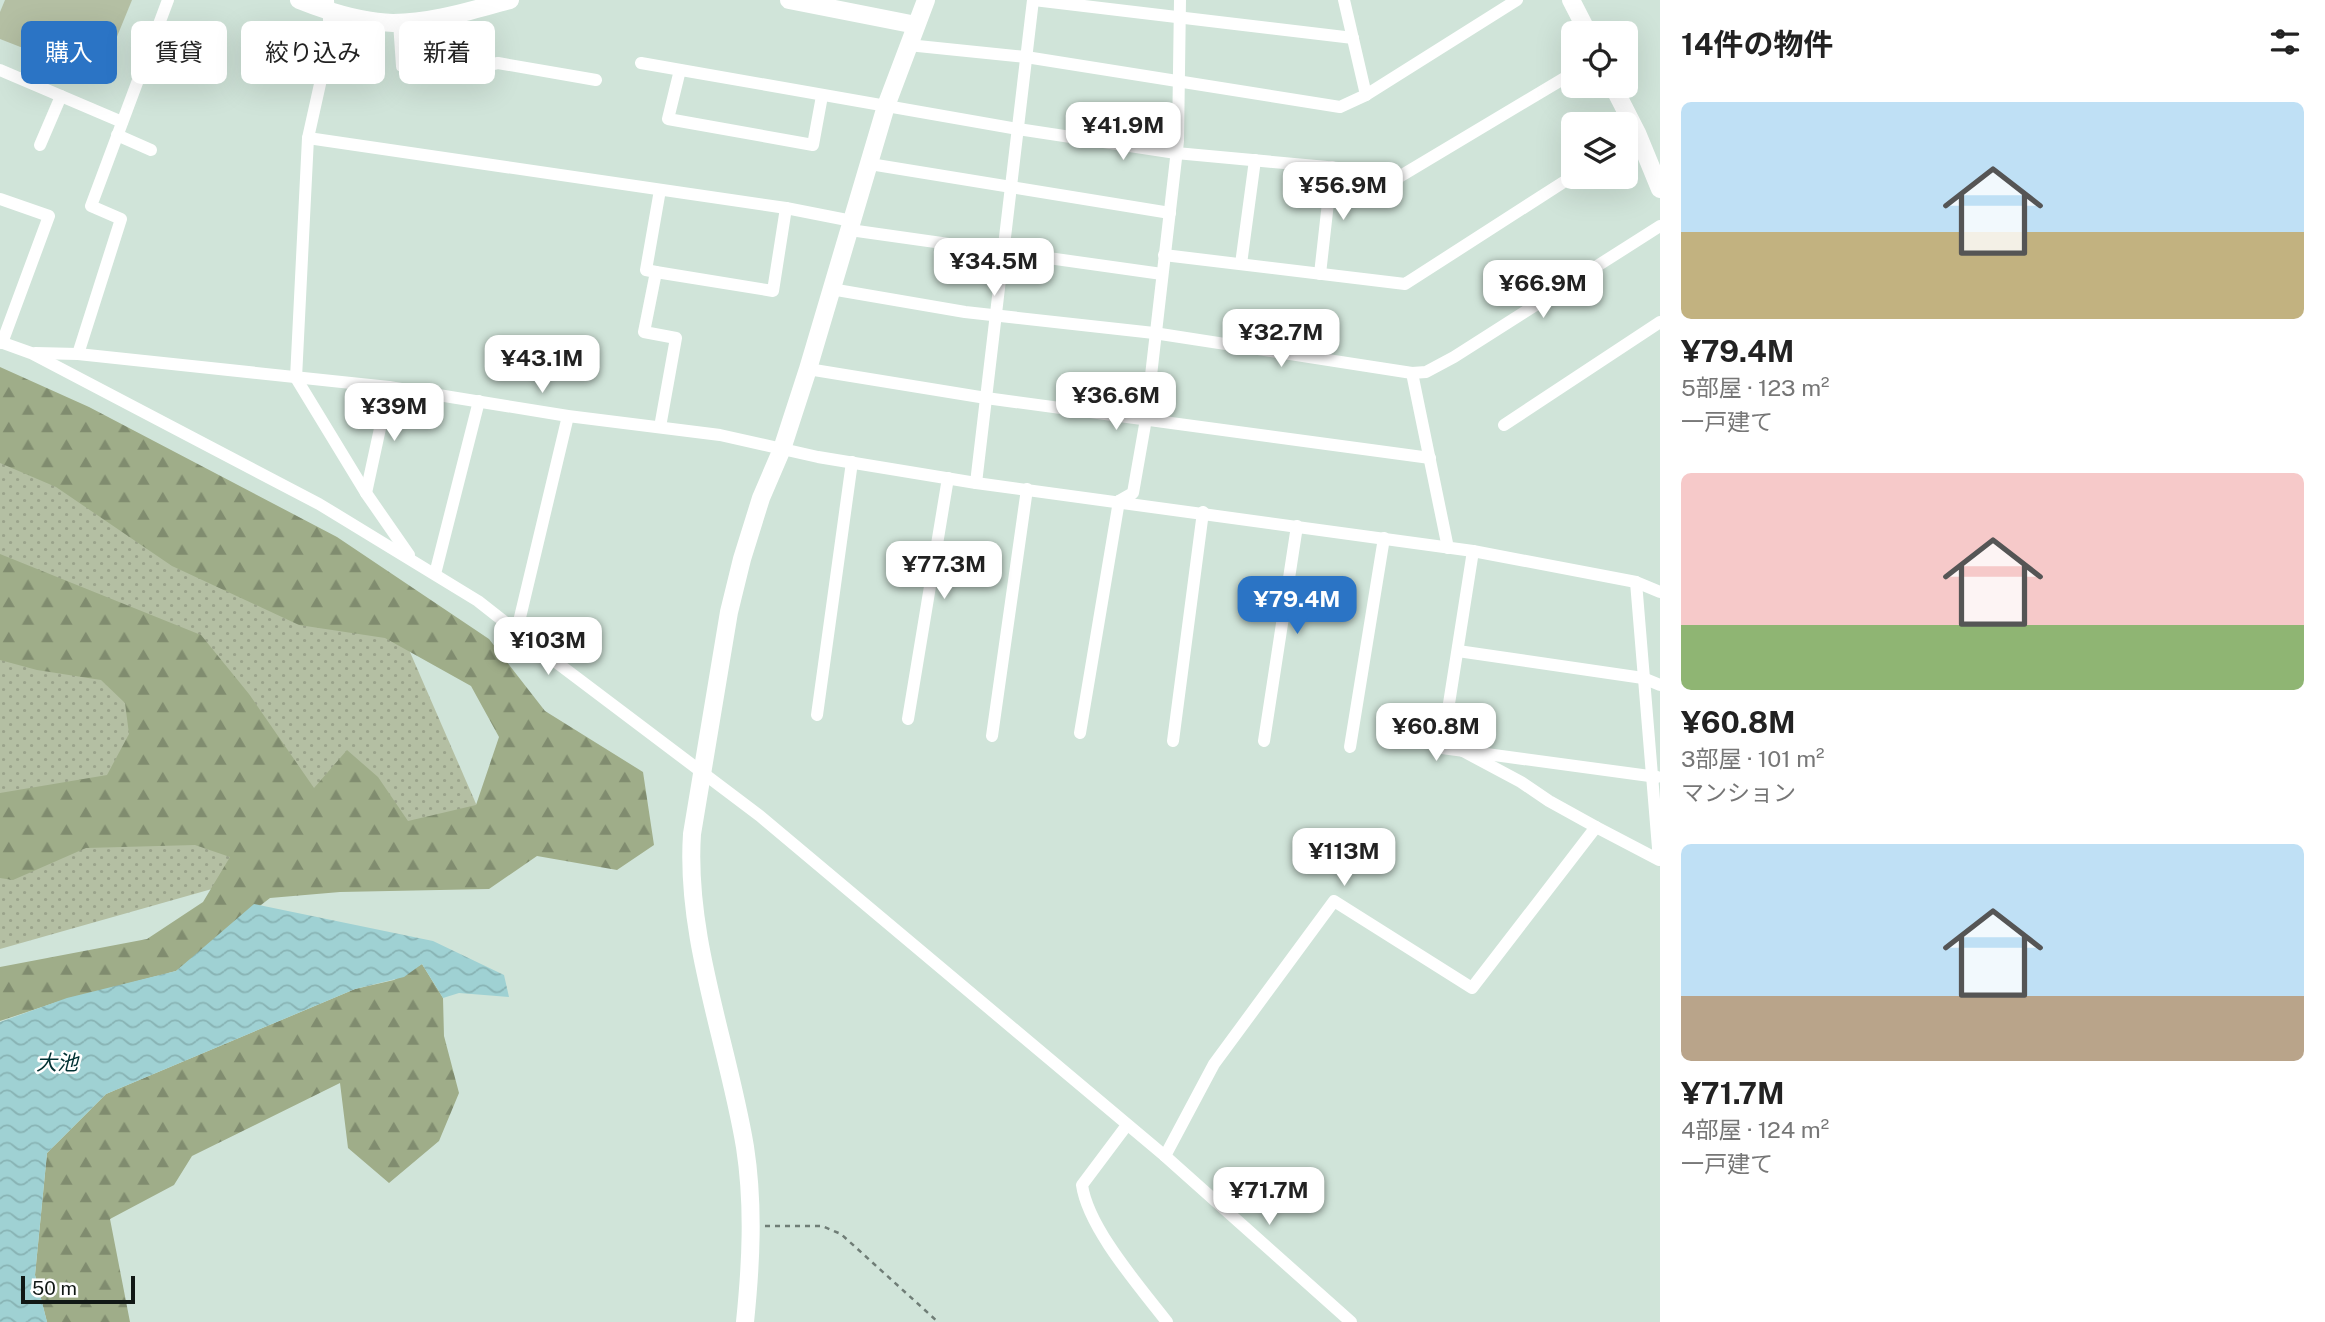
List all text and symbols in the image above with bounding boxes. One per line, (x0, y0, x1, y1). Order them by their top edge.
chip: 購入 (21, 21, 117, 84)
chip: 賃貸 (131, 21, 227, 84)
chip: 絞り込み (241, 21, 385, 84)
chip: 新着 (399, 21, 495, 84)
map controls (1561, 21, 1638, 189)
button: locate (1561, 21, 1638, 98)
icon: filters (2266, 23, 2304, 61)
text: 14件の物件 (1681, 26, 1834, 62)
pin: ¥41.9M (1066, 102, 1180, 162)
text: ¥41.9M (1082, 111, 1164, 138)
button: layers (1561, 112, 1638, 189)
icon: home (1930, 148, 2056, 274)
pin: ¥56.9M (1286, 162, 1400, 222)
text: ¥56.9M (1299, 171, 1387, 198)
pin: ¥34.5M (937, 238, 1051, 298)
text: ¥34.5M (950, 247, 1038, 274)
pin: ¥66.9M (1486, 260, 1600, 320)
text: ¥66.9M (1499, 269, 1587, 296)
pin: ¥32.7M (1224, 310, 1338, 369)
text: ¥32.7M (1239, 318, 1323, 345)
text: ¥79.4M (1681, 333, 1794, 369)
pin: ¥43.1M (485, 336, 599, 395)
text: ¥43.1M (501, 344, 583, 371)
pin: ¥36.6M (1059, 372, 1173, 432)
text: 5部屋 · 123 m² (1681, 374, 1830, 401)
text: ¥36.6M (1072, 381, 1160, 408)
pin: ¥39M (353, 384, 435, 443)
text: ¥39M (361, 392, 427, 419)
text: 一戸建て (1681, 408, 1773, 435)
icon: home (1930, 519, 2056, 645)
pin: ¥77.3M (887, 542, 1001, 601)
text: ¥77.3M (902, 550, 986, 577)
pin: ¥79.4M (1240, 576, 1354, 636)
text: ¥79.4M (1254, 585, 1340, 612)
pin: ¥103M (499, 618, 597, 677)
text: ¥103M (510, 626, 586, 653)
pin: ¥60.8M (1379, 704, 1493, 763)
text: ¥60.8M (1681, 704, 1796, 740)
text: ¥60.8M (1392, 712, 1480, 739)
text: 3部屋 · 101 m² (1681, 745, 1825, 772)
text: マンション (1681, 779, 1796, 806)
pin: ¥113M (1295, 828, 1393, 888)
text: ¥113M (1308, 837, 1380, 864)
icon: home (1930, 890, 2056, 1016)
water label: 大池 (36, 1050, 80, 1075)
text: ¥71.7M (1681, 1075, 1785, 1111)
text: 4部屋 · 124 m² (1681, 1116, 1829, 1143)
text: 一戸建て (1681, 1150, 1773, 1177)
pin: ¥71.7M (1212, 1168, 1326, 1227)
text: ¥71.7M (1229, 1176, 1309, 1203)
scale bar (21, 1273, 135, 1305)
text: 50 m (32, 1277, 77, 1299)

